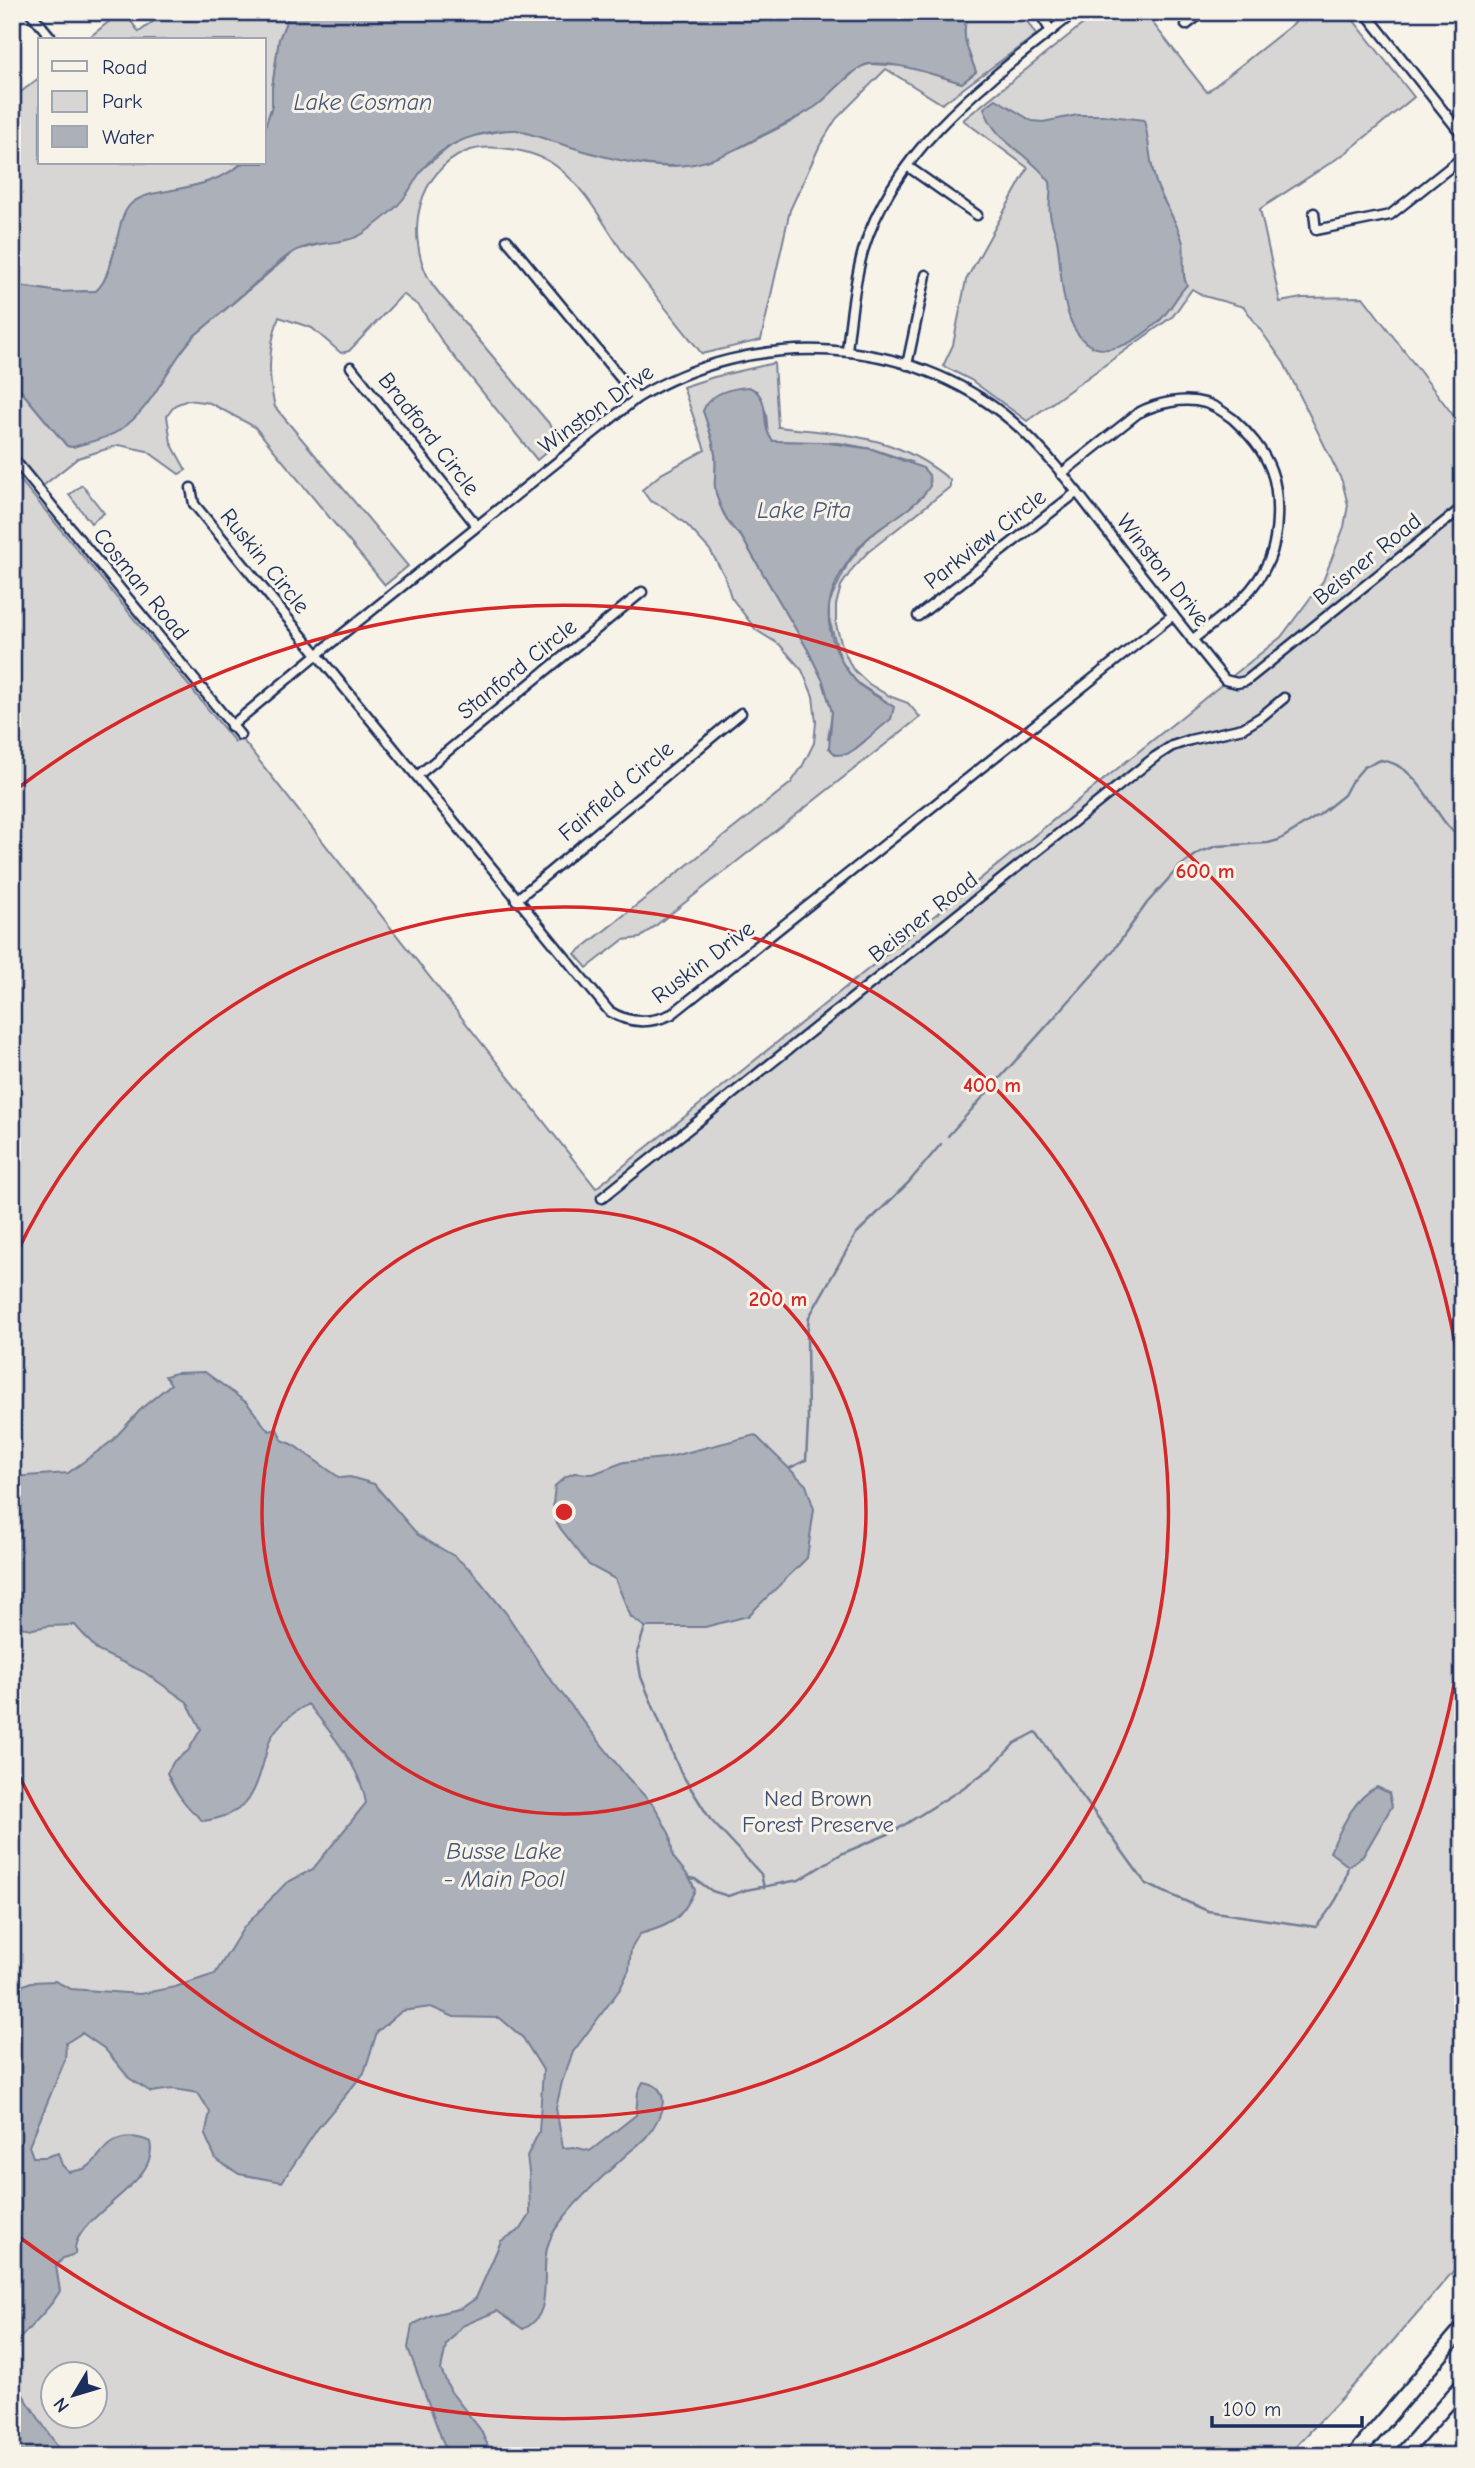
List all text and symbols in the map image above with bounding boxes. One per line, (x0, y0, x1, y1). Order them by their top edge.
legend (38, 38, 266, 164)
text: Road (102, 55, 147, 79)
water label: Lake Cosman (294, 88, 432, 116)
text: Park (102, 89, 142, 113)
text: Water (102, 125, 155, 149)
street label: Winston Drive (533, 358, 659, 460)
street label: Bradford Circle (373, 367, 485, 501)
street label: Parkview Circle (919, 483, 1051, 595)
water label: Lake Pita (757, 496, 851, 524)
street label: Ruskin Circle (214, 503, 316, 619)
street label: Beisner Road (1307, 507, 1427, 611)
street label: Winston Drive (1111, 508, 1215, 632)
street label: Cosman Road (88, 522, 194, 646)
street label: Stanford Circle (452, 613, 582, 725)
street label: Fairfield Circle (553, 735, 679, 847)
text: 600 m (1175, 859, 1235, 883)
street label: Beisner Road (863, 866, 983, 968)
street label: Ruskin Drive (646, 915, 760, 1009)
text: 400 m (963, 1073, 1021, 1097)
text: 200 m (749, 1287, 807, 1311)
centre of rings (552, 1500, 576, 1524)
park label: Ned Brown Forest Preserve (742, 1785, 894, 1838)
water label: Busse Lake - Main Pool (443, 1837, 565, 1893)
north arrow (38, 2360, 108, 2430)
scale bar (1212, 2384, 1363, 2428)
text: N (49, 2393, 74, 2417)
text: 100 m (1223, 2397, 1281, 2421)

